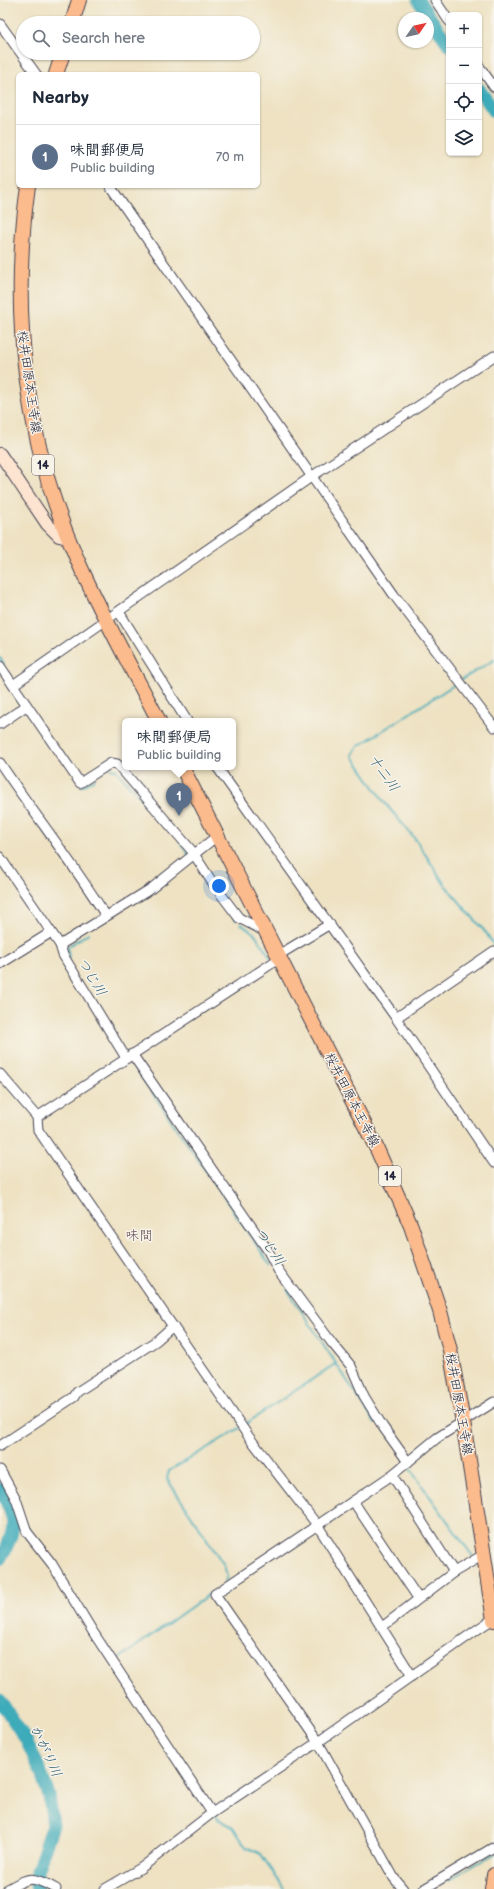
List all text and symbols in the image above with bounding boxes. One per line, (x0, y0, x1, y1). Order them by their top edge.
north arrow (398, 12, 434, 48)
map controls (446, 12, 482, 156)
button: + (446, 12, 482, 48)
search box (16, 16, 260, 60)
icon: search (30, 27, 52, 49)
text: Search here (62, 29, 145, 48)
button: − (446, 48, 482, 84)
button: locate (446, 84, 482, 120)
text: Nearby (32, 88, 89, 108)
button: layers (446, 120, 482, 156)
text: 味間郵便局 (70, 141, 145, 160)
text: 1 (42, 149, 48, 165)
text: 70 m (216, 149, 244, 165)
text: Public building (70, 160, 155, 176)
street label: 桜井田原本王寺線 (14, 329, 44, 436)
road number: 14 (32, 455, 54, 475)
popup (122, 718, 236, 770)
text: 味間郵便局 (137, 728, 212, 747)
text: Public building (137, 747, 221, 763)
water label: 十二川 (365, 751, 403, 795)
pin: 1 (166, 783, 192, 816)
your location (209, 876, 229, 896)
water label: つじ川 (74, 955, 110, 999)
street label: 桜井田原本王寺線 (321, 1050, 383, 1151)
road number: 14 (379, 1166, 401, 1186)
water label: つじ川 (251, 1225, 289, 1269)
district label: 味間 (125, 1227, 153, 1244)
street label: 桜井田原本王寺線 (442, 1351, 476, 1458)
water label: かがり川 (26, 1722, 66, 1780)

